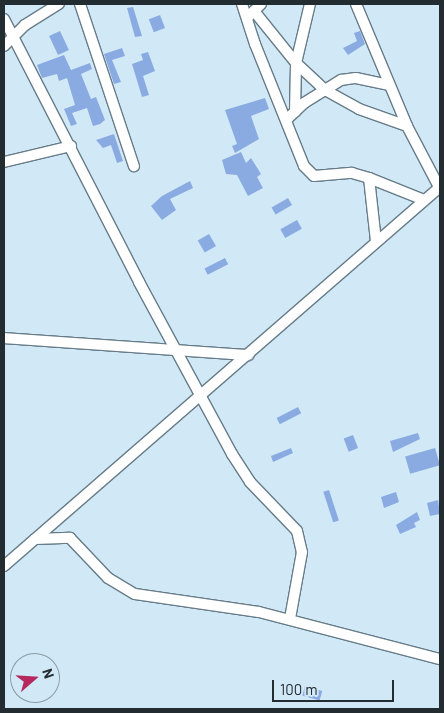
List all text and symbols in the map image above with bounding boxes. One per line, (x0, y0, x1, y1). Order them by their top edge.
north arrow (10, 653, 60, 703)
text: N (39, 666, 58, 680)
scale bar (274, 670, 396, 702)
text: 100 m (280, 680, 318, 698)

